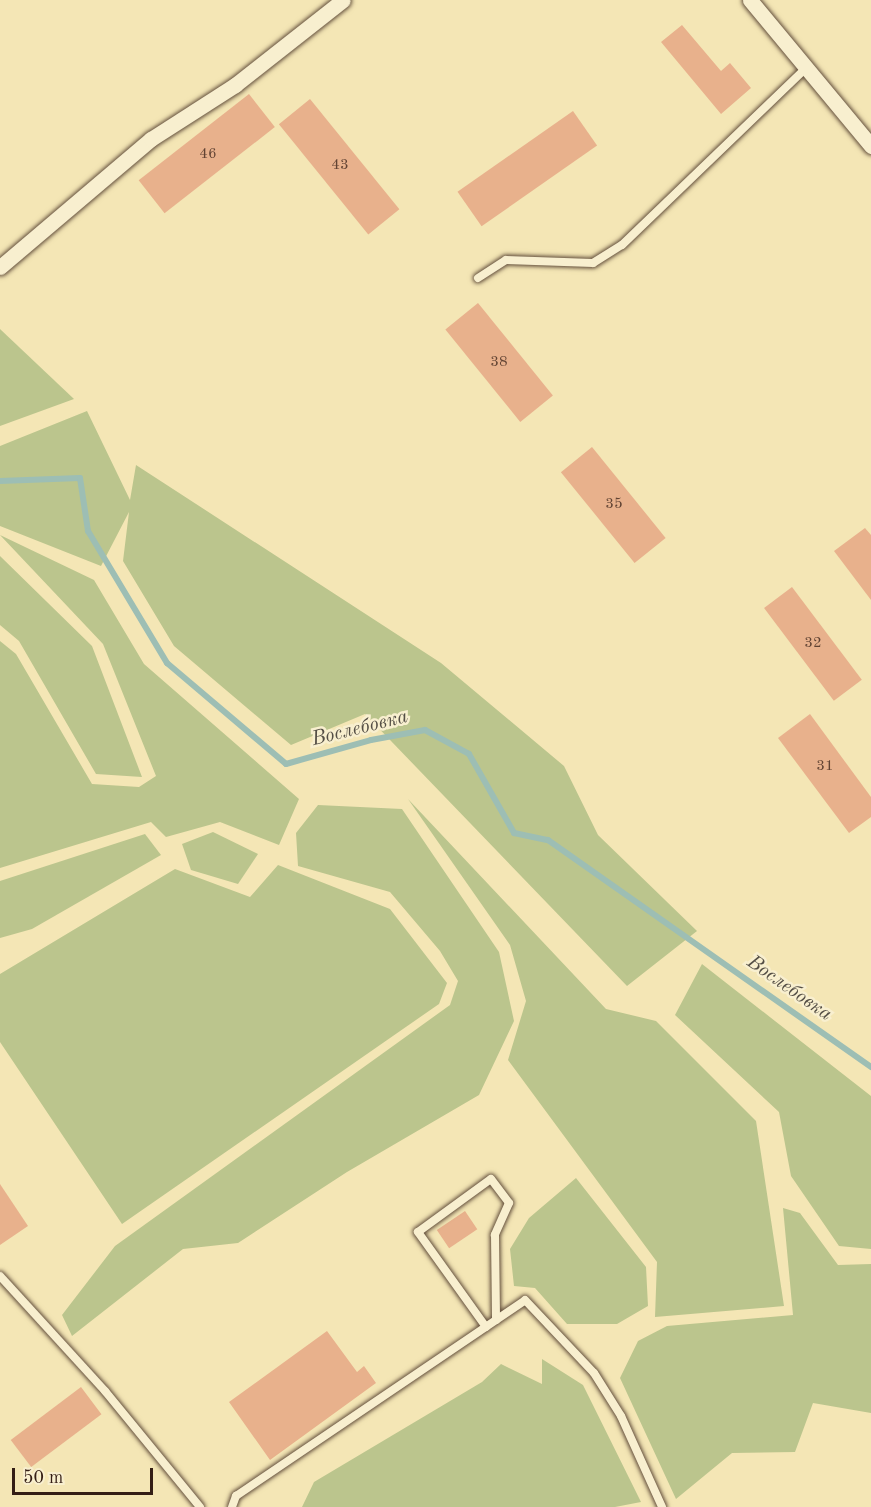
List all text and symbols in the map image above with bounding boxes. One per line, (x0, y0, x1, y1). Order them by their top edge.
house number: 46 (199, 146, 217, 164)
house number: 43 (331, 157, 349, 175)
house number: 38 (490, 354, 508, 372)
house number: 35 (605, 496, 623, 514)
house number: 32 (804, 635, 822, 653)
water label: Вослебовка (309, 705, 411, 753)
house number: 31 (816, 758, 834, 776)
water label: Вослебовка (742, 951, 836, 1027)
scale bar (15, 1456, 156, 1494)
text: 50 m (23, 1469, 63, 1487)

